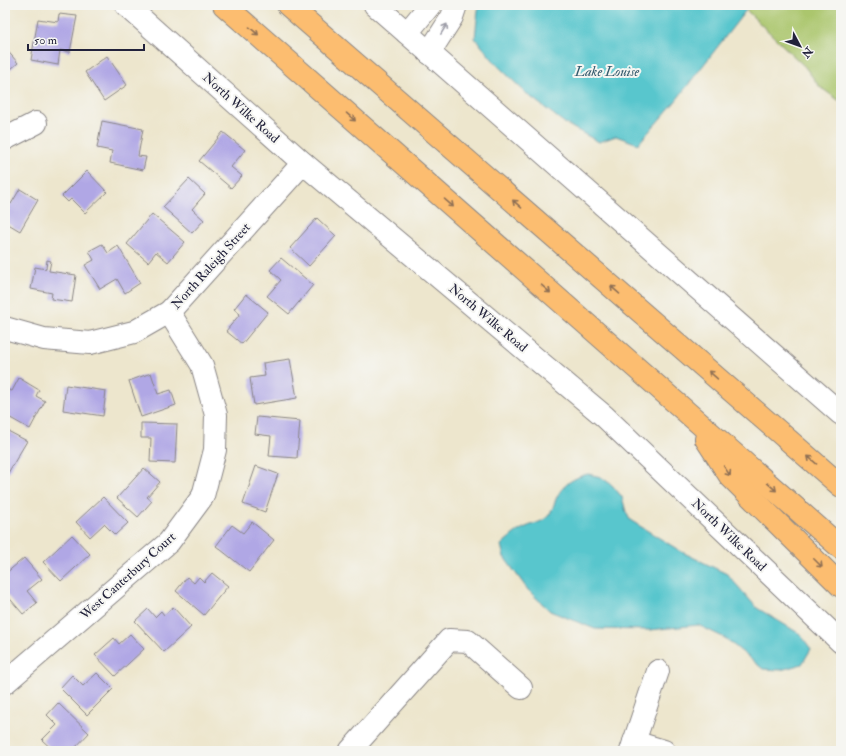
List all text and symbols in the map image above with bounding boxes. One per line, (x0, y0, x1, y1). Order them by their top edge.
one-way arrow (440, 24, 448, 35)
scale bar (28, 26, 144, 52)
one-way arrow (248, 26, 259, 35)
north arrow (780, 26, 820, 66)
text: 50 m (34, 33, 58, 48)
text: N (798, 43, 816, 61)
water label: Lake Louise (574, 63, 640, 80)
street label: North Wilke Road (199, 69, 283, 147)
one-way arrow (346, 112, 357, 121)
one-way arrow (444, 198, 454, 207)
one-way arrow (512, 200, 523, 209)
street label: North Raleigh Street (168, 220, 254, 312)
street label: North Wilke Road (445, 281, 531, 356)
one-way arrow (541, 284, 552, 293)
one-way arrow (610, 285, 621, 294)
one-way arrow (709, 371, 719, 380)
one-way arrow (806, 456, 817, 465)
one-way arrow (723, 465, 731, 476)
one-way arrow (766, 482, 777, 491)
street label: North Wilke Road (688, 495, 770, 575)
street label: West Canterbury Court (76, 529, 180, 624)
one-way arrow (813, 558, 823, 568)

